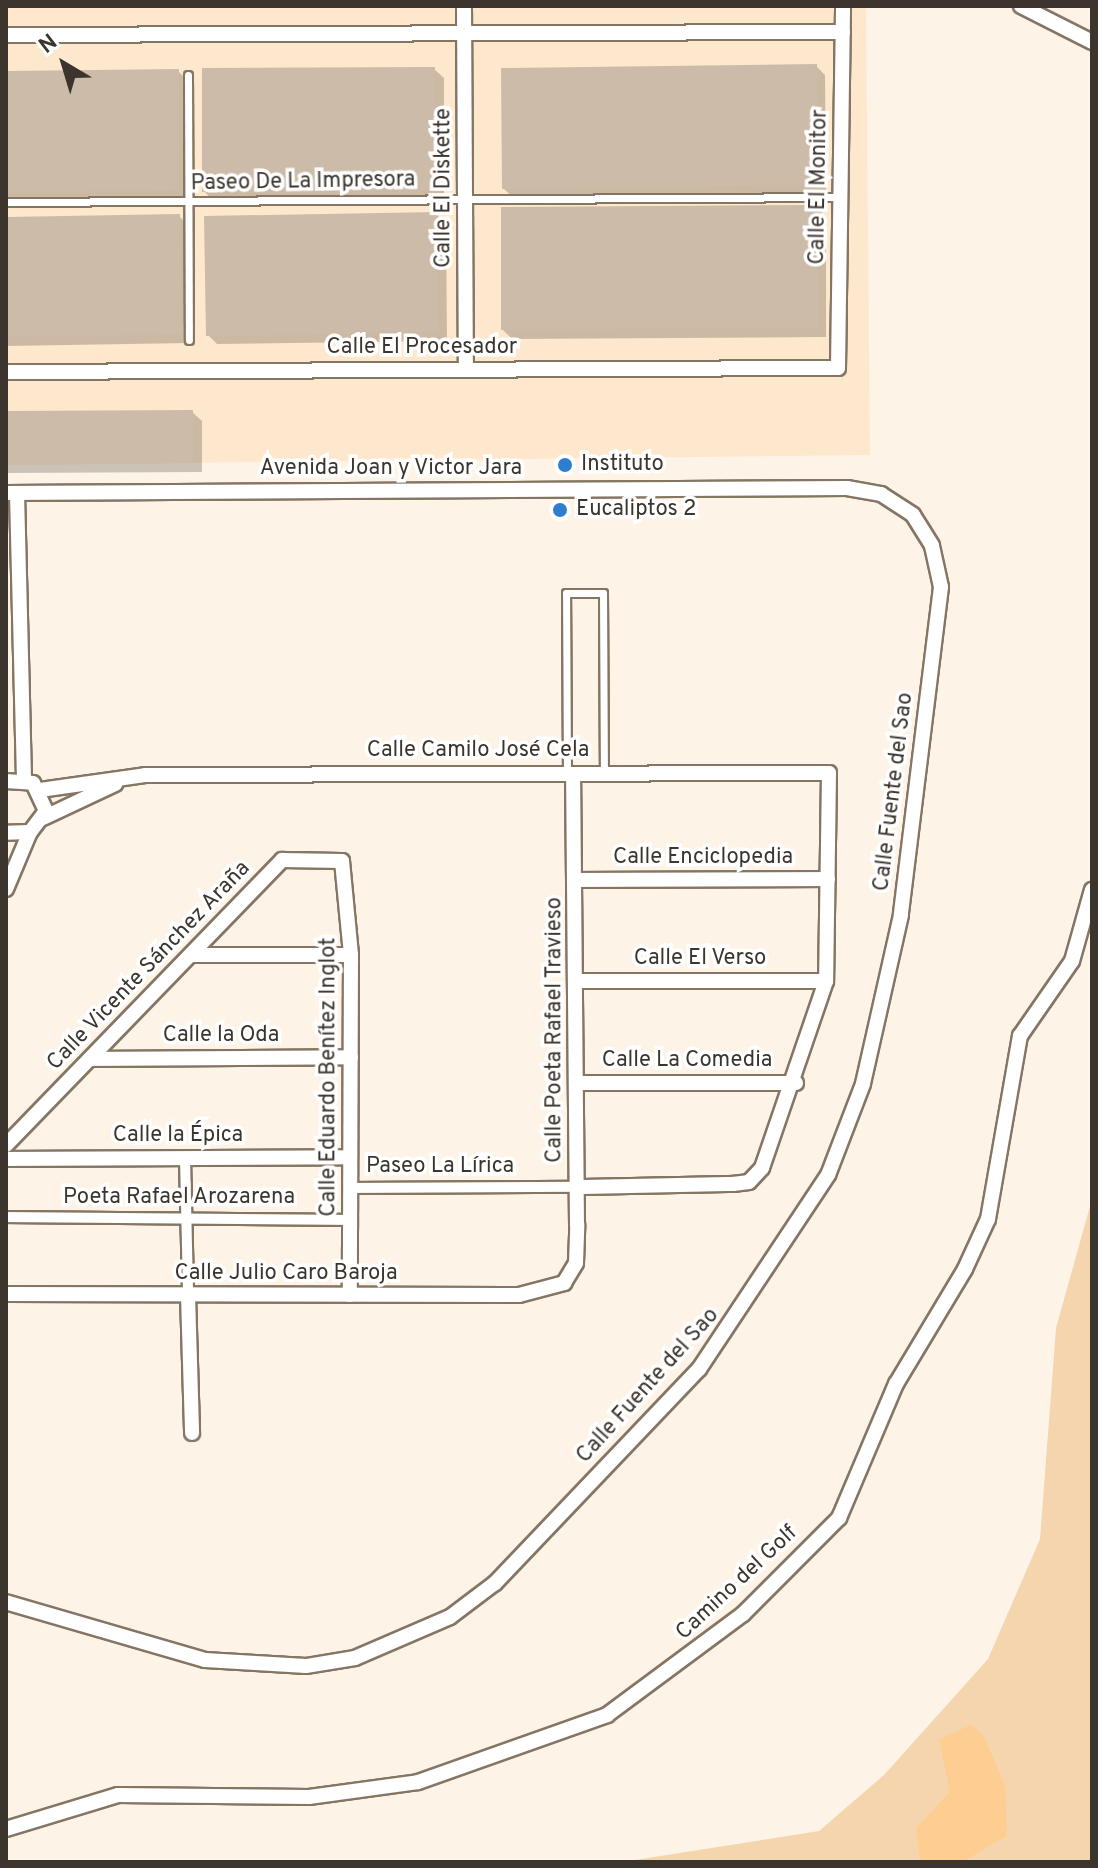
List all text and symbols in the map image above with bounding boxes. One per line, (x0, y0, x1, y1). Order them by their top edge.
north arrow (24, 24, 104, 104)
text: N (34, 29, 63, 60)
street label: Calle El Diskette (431, 108, 457, 268)
street label: Calle El Monitor (804, 109, 834, 265)
street label: Paseo De La Impresora (190, 167, 416, 197)
street label: Calle El Procesador (327, 335, 517, 361)
place label: Instituto (581, 452, 664, 478)
street label: Avenida Joan y Victor Jara (259, 456, 523, 482)
marker: Instituto (556, 456, 574, 474)
place label: Eucaliptos 2 (576, 497, 696, 523)
marker: Eucaliptos 2 (551, 501, 569, 519)
street label: Calle Fuente del Sao (869, 691, 919, 893)
street label: Calle Camilo José Cela (367, 738, 589, 764)
street label: Calle Enciclopedia (613, 845, 793, 871)
street label: Calle Vicente Sánchez Araña (41, 855, 257, 1077)
street label: Calle Poeta Rafael Travieso (542, 897, 568, 1163)
street label: Calle Eduardo Benítez Inglot (316, 937, 342, 1217)
street label: Calle El Verso (633, 946, 767, 972)
street label: Calle la Oda (163, 1023, 279, 1049)
street label: Calle La Comedia (602, 1048, 772, 1074)
street label: Calle la Épica (113, 1123, 243, 1149)
street label: Paseo La Lírica (366, 1154, 514, 1180)
street label: Poeta Rafael Arozarena (62, 1185, 296, 1211)
street label: Calle Julio Caro Baroja (174, 1261, 398, 1287)
street label: Calle Fuente del Sao (571, 1303, 725, 1469)
street label: Camino del Golf (671, 1520, 803, 1646)

